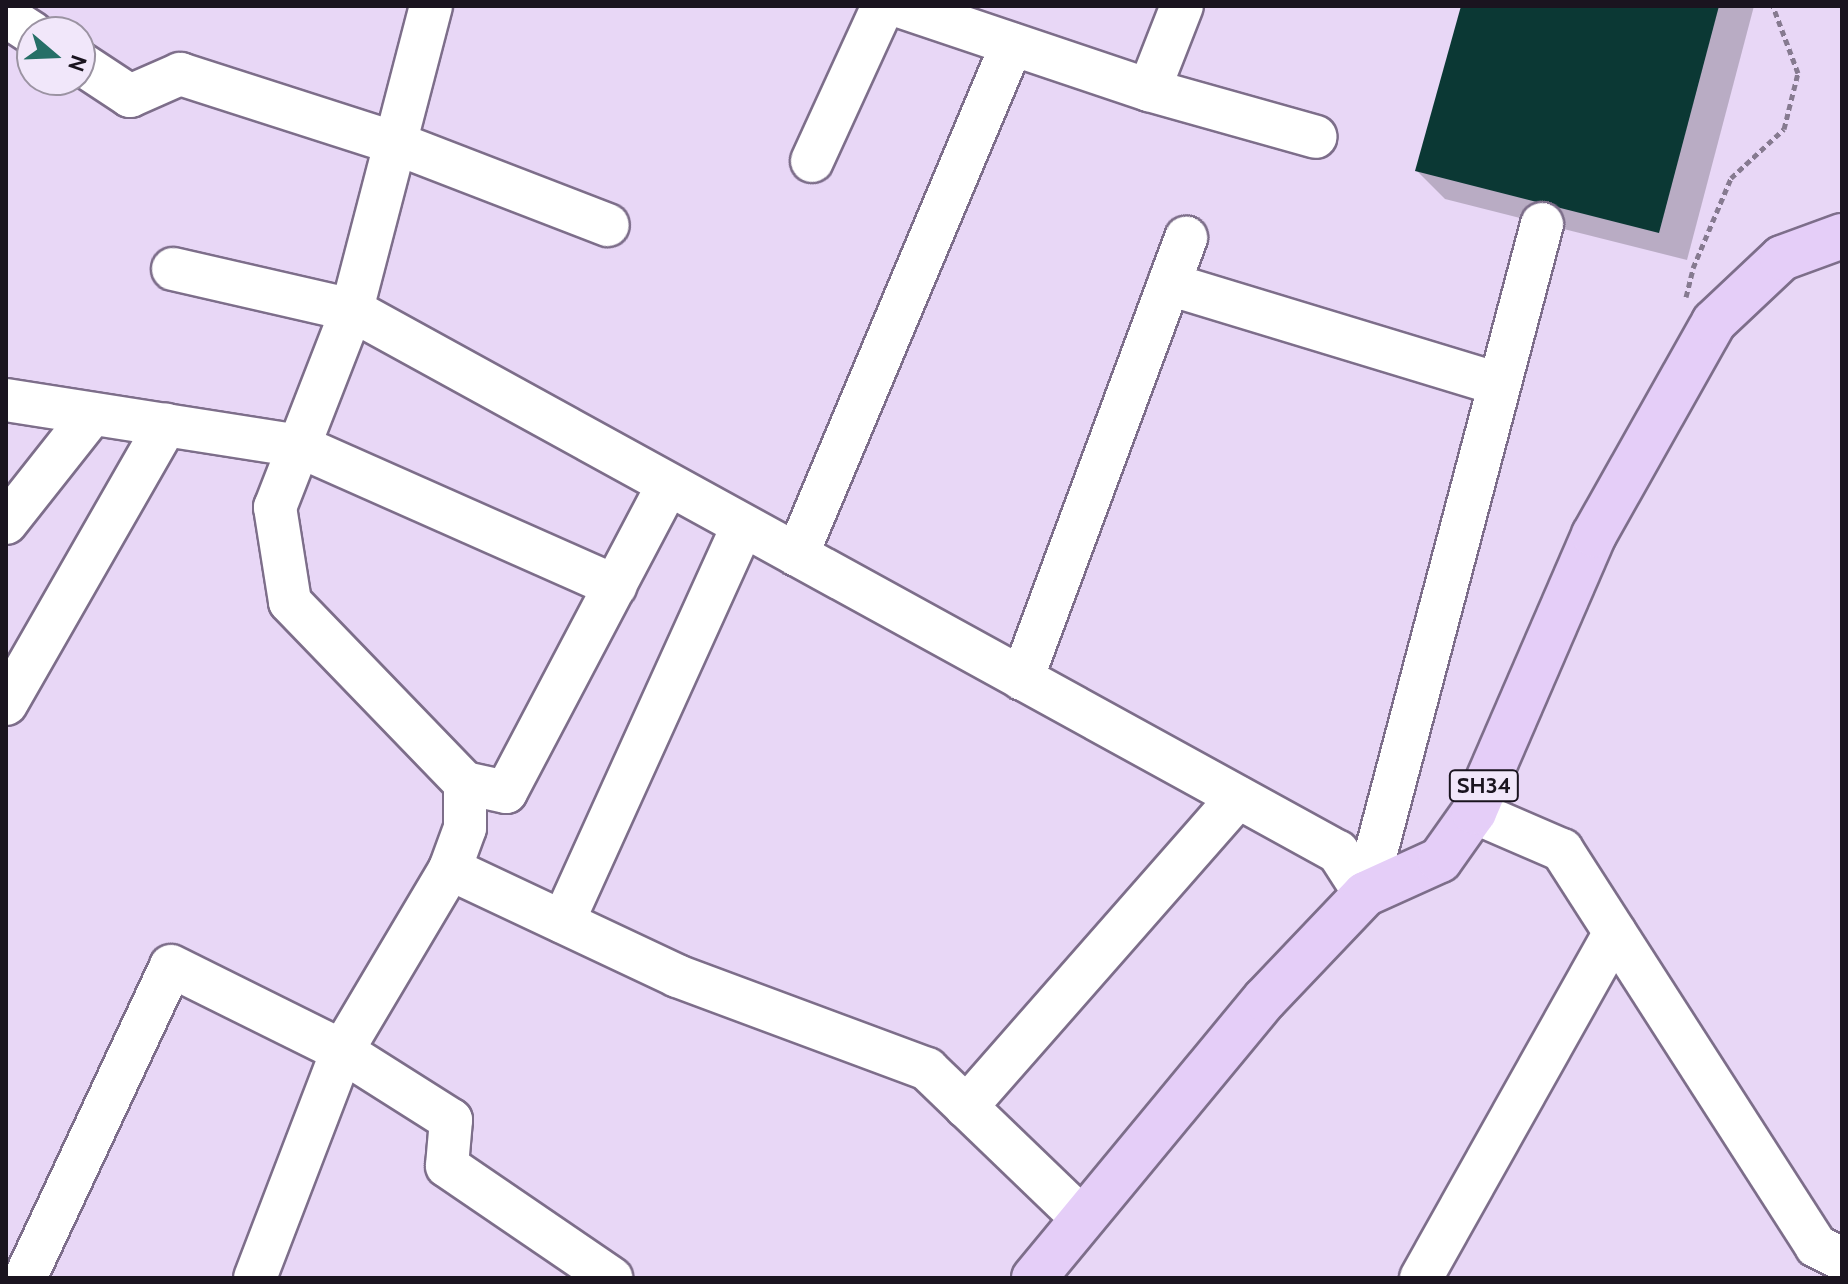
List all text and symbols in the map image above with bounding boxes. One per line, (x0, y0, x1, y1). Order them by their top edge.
north arrow (16, 16, 96, 96)
text: N (62, 52, 93, 75)
road number: SH34 (1448, 768, 1520, 804)

